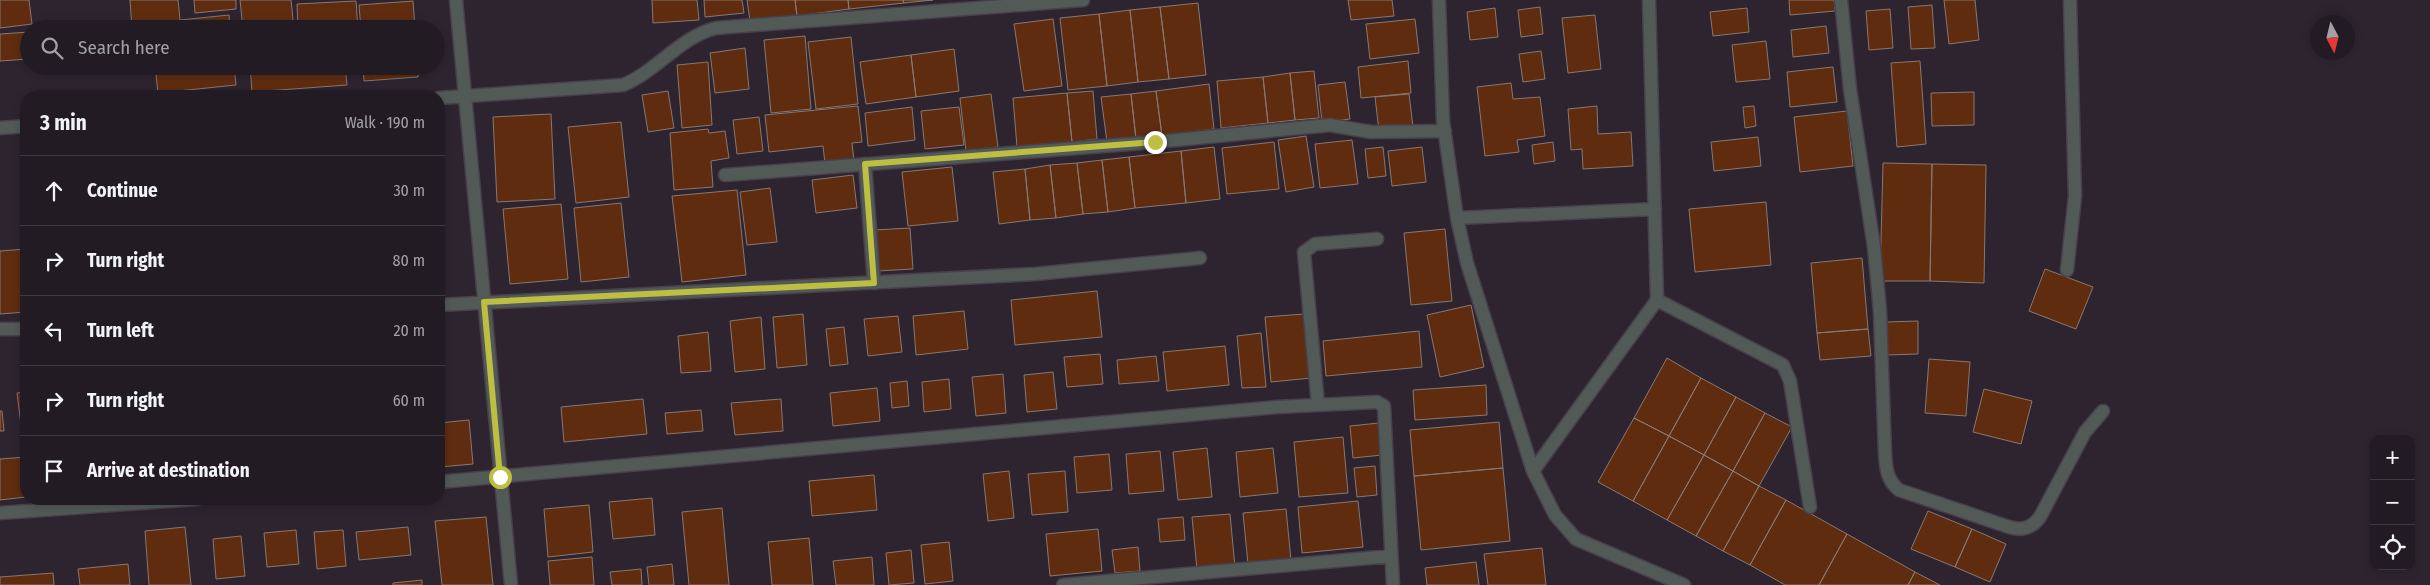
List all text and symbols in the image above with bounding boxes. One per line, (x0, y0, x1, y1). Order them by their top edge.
north arrow (2310, 15, 2355, 60)
search box (20, 20, 445, 75)
icon: search (38, 34, 66, 62)
text: Search here (78, 36, 170, 59)
text: 3 min (40, 110, 87, 136)
text: Walk · 190 m (345, 113, 425, 132)
route end (1144, 131, 1167, 154)
icon: ahead (40, 177, 68, 205)
text: Continue (87, 179, 158, 202)
text: 30 m (393, 181, 425, 200)
icon: right (40, 247, 68, 275)
text: Turn right (87, 249, 164, 272)
text: 80 m (393, 251, 425, 270)
icon: left (40, 317, 68, 345)
text: Turn left (87, 319, 154, 342)
text: 20 m (394, 321, 425, 340)
icon: right (40, 387, 68, 415)
text: Turn right (87, 389, 164, 412)
text: 60 m (393, 391, 425, 410)
map controls (2370, 435, 2415, 570)
button: + (2370, 435, 2415, 480)
icon: arrive (40, 457, 68, 485)
text: Arrive at destination (87, 459, 250, 482)
route start (489, 466, 512, 489)
button: − (2370, 480, 2415, 525)
button: locate (2370, 525, 2415, 570)

